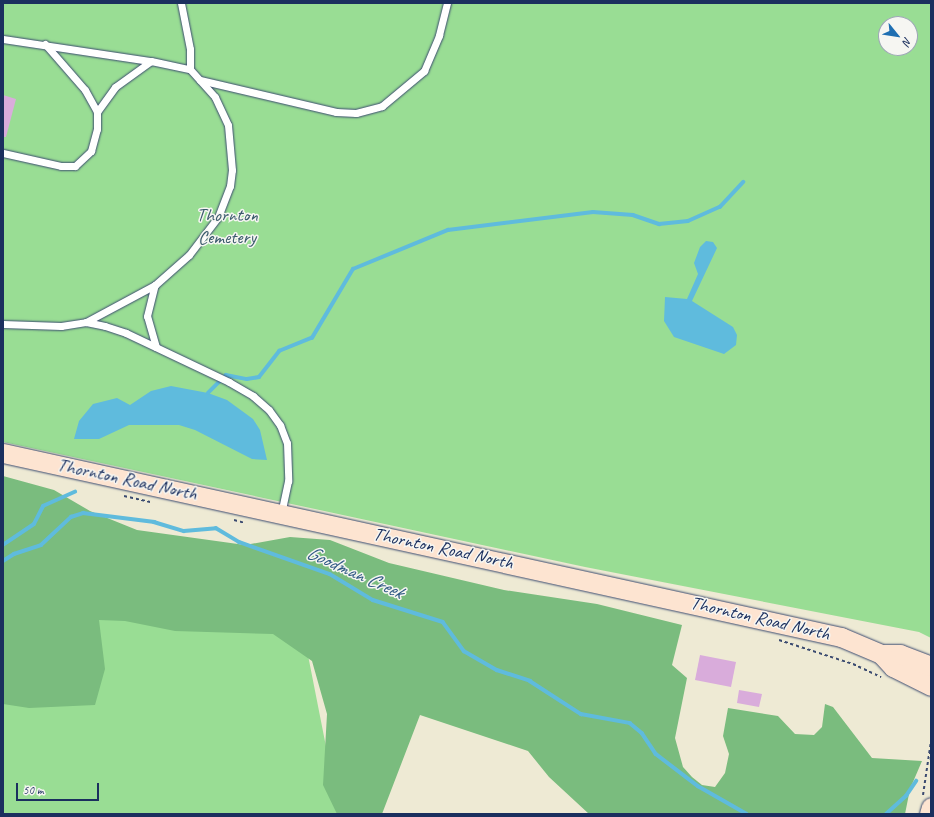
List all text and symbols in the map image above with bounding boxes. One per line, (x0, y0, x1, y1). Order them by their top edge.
north arrow (878, 16, 918, 56)
text: N (900, 35, 915, 48)
park label: Thornton Cemetery (196, 205, 258, 249)
street label: Thornton Road North (55, 454, 199, 506)
street label: Thornton Road North (371, 523, 515, 575)
water label: Goodman Creek (303, 540, 407, 604)
street label: Thornton Road North (688, 592, 832, 646)
scale bar (18, 775, 101, 801)
text: 50 m (23, 782, 43, 798)

